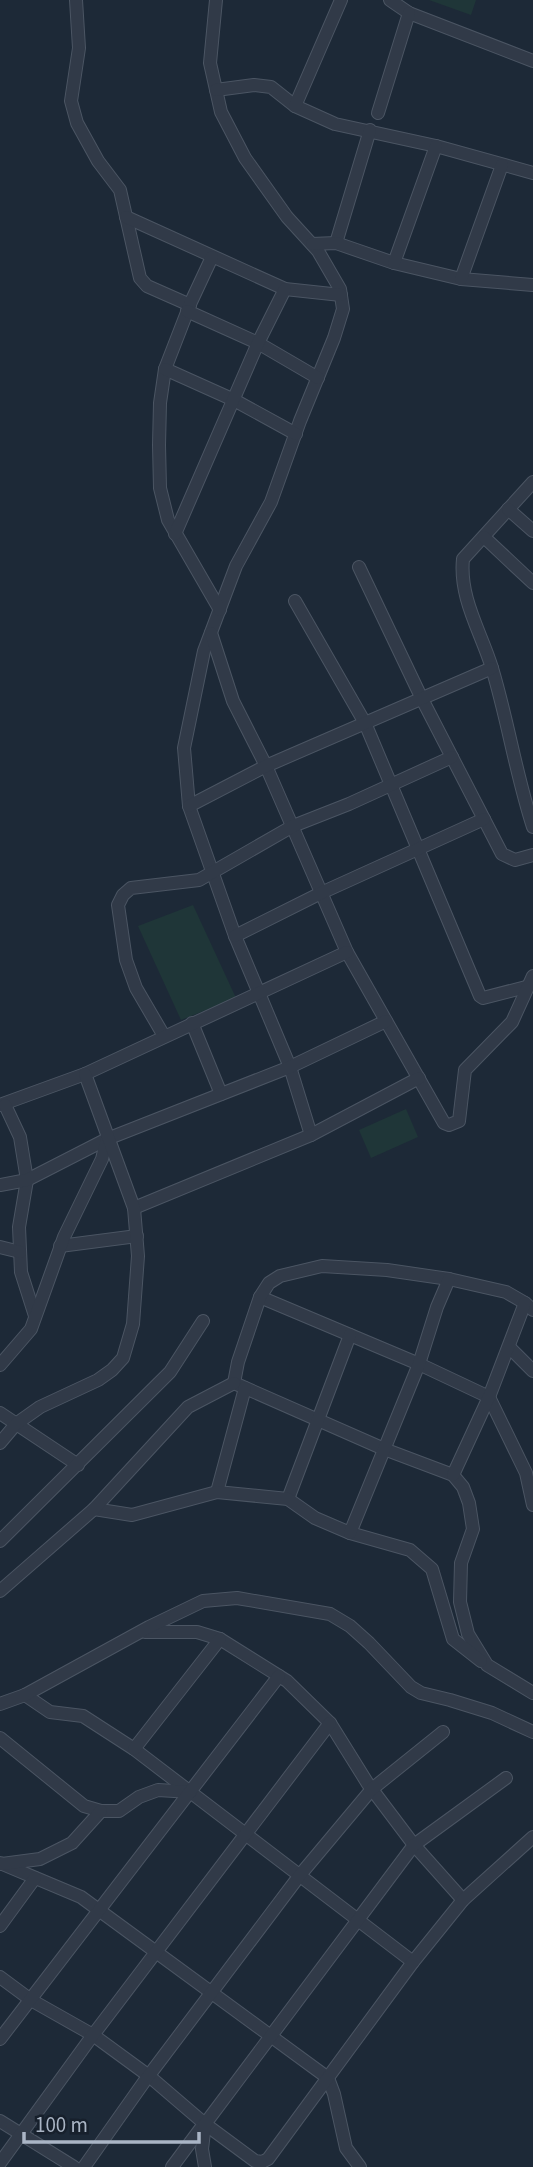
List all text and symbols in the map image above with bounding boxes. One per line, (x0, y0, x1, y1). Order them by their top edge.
scale bar (24, 2100, 200, 2144)
text: 100 m (35, 2110, 88, 2140)

